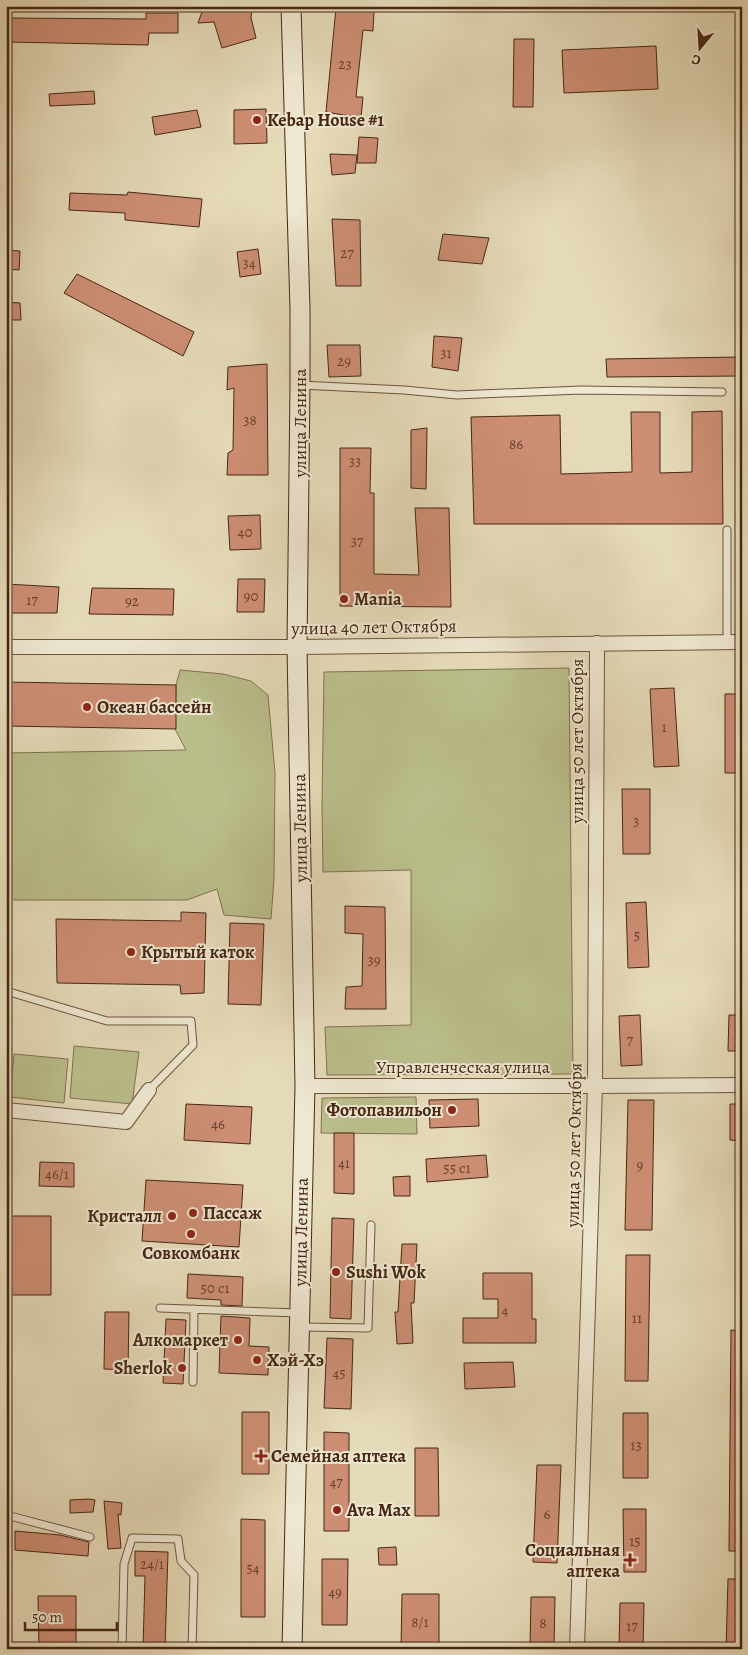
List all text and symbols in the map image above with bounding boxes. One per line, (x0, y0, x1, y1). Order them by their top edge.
north arrow (676, 22, 726, 72)
text: С (689, 49, 703, 70)
house number: 23 (338, 54, 352, 74)
place label: Kebap House #1 (267, 108, 385, 132)
marker: Kebap House #1 (251, 114, 263, 126)
house number: 27 (340, 243, 354, 263)
house number: 34 (242, 253, 256, 273)
house number: 31 (440, 343, 452, 363)
house number: 29 (337, 351, 351, 371)
street label: улица Ленина (288, 368, 312, 478)
house number: 38 (243, 410, 257, 430)
house number: 86 (509, 434, 523, 454)
house number: 33 (349, 451, 361, 471)
house number: 40 (238, 522, 252, 542)
house number: 37 (351, 531, 364, 551)
house number: 90 (244, 586, 258, 606)
place label: Mania (354, 587, 402, 611)
house number: 17 (26, 590, 38, 610)
house number: 92 (125, 591, 139, 611)
marker: Mania (338, 593, 350, 605)
street label: улица 40 лет Октября (290, 614, 457, 640)
street label: улица 50 лет Октября (565, 659, 589, 824)
place label: Океан бассейн (97, 695, 212, 719)
marker: Океан бассейн (81, 701, 93, 713)
house number: 1 (661, 717, 667, 737)
street label: улица Ленина (287, 773, 313, 884)
house number: 3 (633, 811, 639, 831)
house number: 5 (634, 925, 640, 945)
place label: Крытый каток (141, 940, 255, 964)
marker: Крытый каток (125, 946, 137, 958)
house number: 39 (367, 950, 381, 970)
house number: 7 (627, 1030, 634, 1050)
street label: Управленческая улица (376, 1055, 551, 1079)
street label: улица 50 лет Октября (561, 1062, 587, 1229)
place label: Фотопавильон (326, 1098, 442, 1122)
marker: Фотопавильон (446, 1104, 458, 1116)
house number: 46 (211, 1114, 225, 1134)
house number: 41 (338, 1153, 350, 1173)
house number: 9 (637, 1155, 644, 1175)
house number: 55 с1 (443, 1158, 471, 1178)
house number: 46/1 (45, 1164, 69, 1184)
street label: улица Ленина (288, 1177, 314, 1288)
place label: Пассаж (203, 1201, 262, 1225)
place label: Кристалл (87, 1204, 162, 1228)
marker: Пассаж (187, 1207, 199, 1219)
marker: Кристалл (166, 1210, 178, 1222)
marker: Совкомбанк (185, 1228, 197, 1240)
place label: Совкомбанк (142, 1241, 240, 1265)
place label: Sushi Wok (346, 1260, 426, 1284)
marker: Sushi Wok (330, 1266, 342, 1278)
house number: 50 с1 (200, 1278, 230, 1298)
house number: 4 (502, 1300, 509, 1320)
house number: 11 (632, 1308, 642, 1328)
place label: Алкомаркет (132, 1328, 228, 1352)
marker: Алкомаркет (232, 1334, 244, 1346)
place label: Хэй-Хэ (267, 1348, 324, 1372)
marker: Хэй-Хэ (251, 1354, 263, 1366)
place label: Sherlok (114, 1356, 173, 1380)
marker: Sherlok (176, 1362, 188, 1374)
house number: 45 (332, 1363, 346, 1383)
house number: 13 (630, 1435, 642, 1455)
place label: Семейная аптека (271, 1444, 407, 1468)
marker: Семейная аптека (255, 1450, 267, 1462)
house number: 47 (329, 1472, 343, 1492)
place label: Ava Max (346, 1498, 410, 1522)
marker: Ava Max (331, 1504, 343, 1516)
house number: 6 (544, 1504, 551, 1524)
house number: 15 (629, 1531, 641, 1551)
place label: Социальная аптека (525, 1538, 620, 1583)
house number: 24/1 (140, 1554, 164, 1574)
marker: Социальная аптека (624, 1554, 636, 1566)
house number: 54 (246, 1558, 260, 1578)
house number: 49 (328, 1582, 342, 1602)
scale bar (25, 1600, 118, 1632)
text: 50 m (32, 1607, 62, 1627)
house number: 8/1 (411, 1612, 429, 1632)
house number: 8 (539, 1613, 547, 1633)
house number: 17 (626, 1616, 638, 1636)

